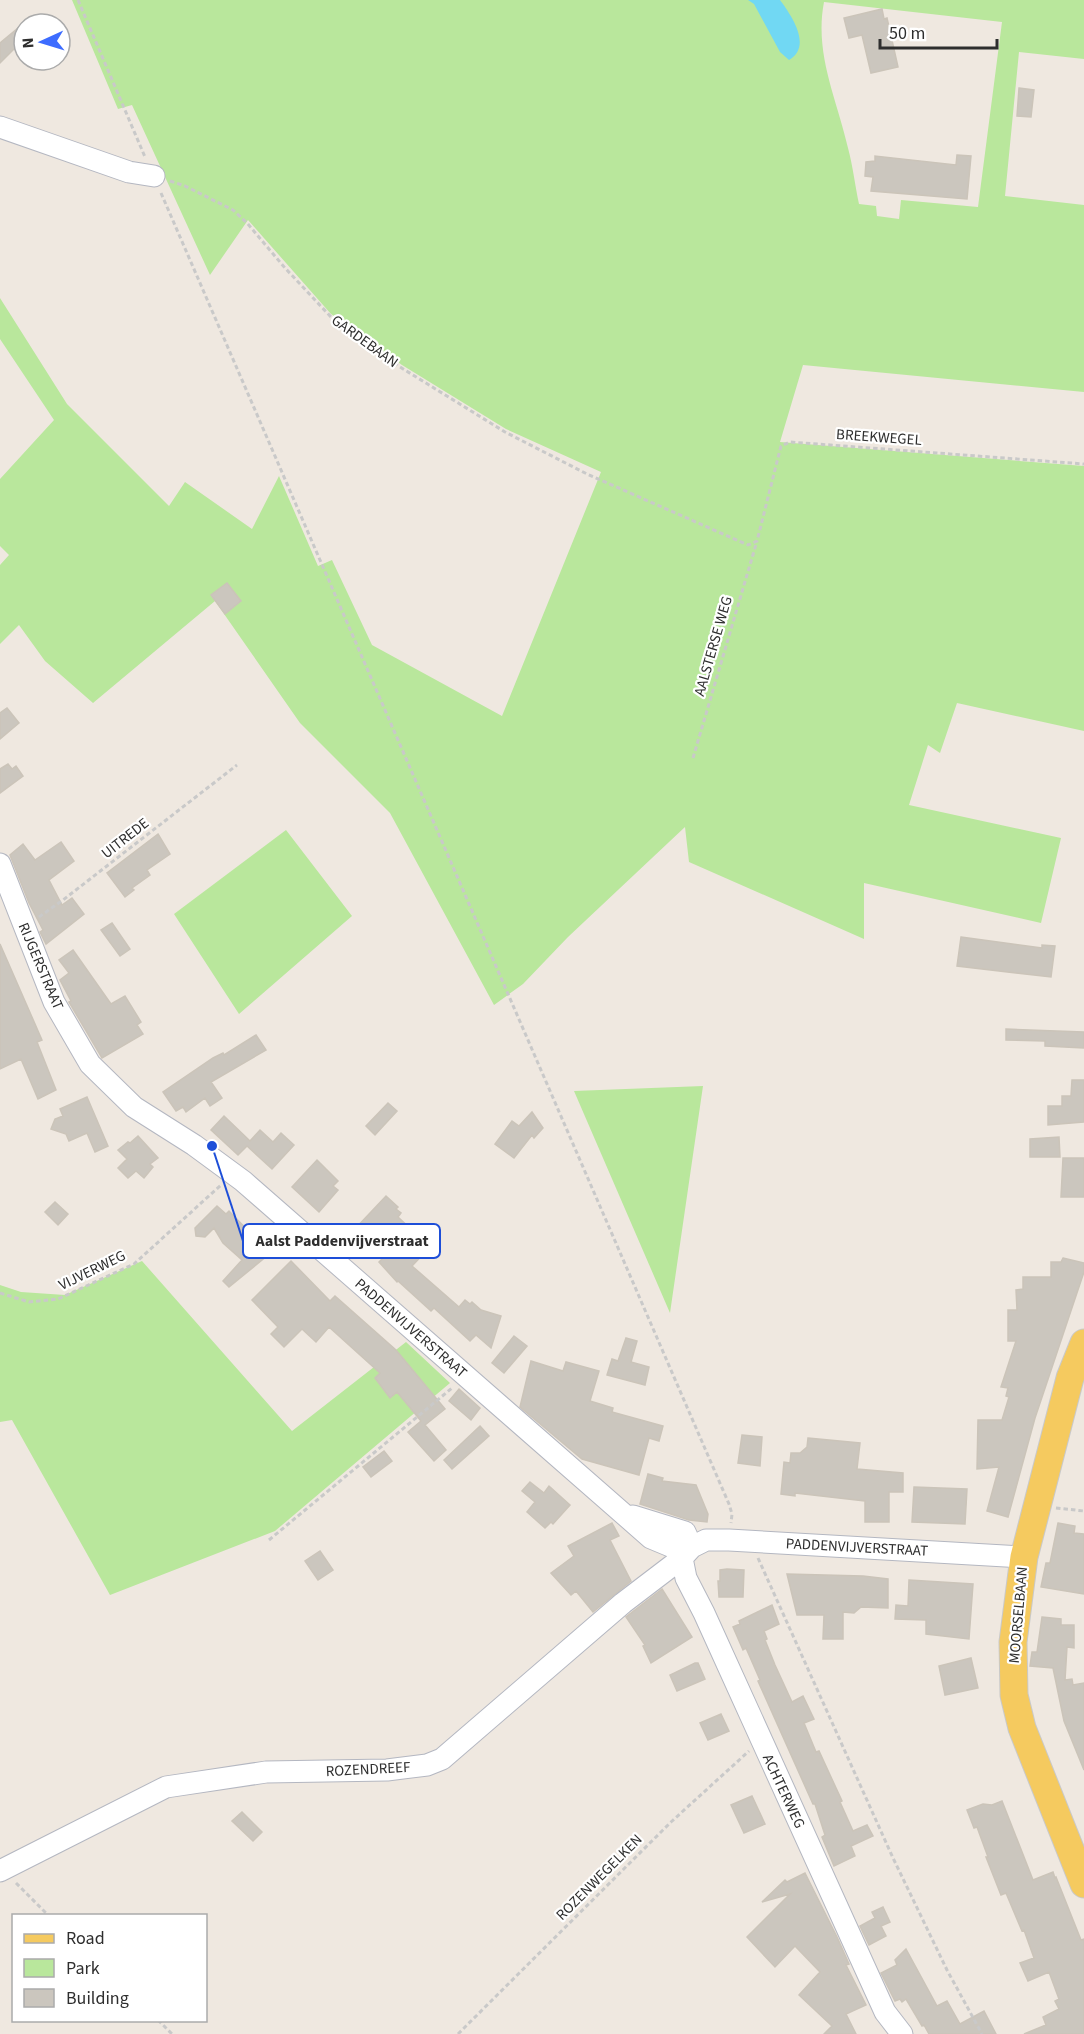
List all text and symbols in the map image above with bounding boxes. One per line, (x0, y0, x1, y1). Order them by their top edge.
north arrow (12, 12, 72, 72)
scale bar (880, 12, 997, 50)
text: 50 m (889, 21, 925, 46)
text: N (17, 37, 39, 49)
street label: GARDEBAAN (327, 310, 402, 373)
street label: BREEKWEGEL (835, 424, 923, 451)
street label: AALSTERSE WEG (689, 594, 738, 699)
street label: UITREDE (97, 813, 154, 864)
street label: RIJGERSTRAAT (13, 919, 68, 1013)
callout: Aalst Paddenvijverstraat (243, 1224, 440, 1258)
text: Aalst Paddenvijverstraat (254, 1230, 429, 1252)
street label: VIJVERWEG (55, 1245, 129, 1296)
street label: PADDENVIJVERSTRAAT (350, 1274, 471, 1383)
street label: PADDENVIJVERSTRAAT (785, 1533, 929, 1562)
street label: MOORSELBAAN (1004, 1566, 1033, 1664)
street label: ACHTERWEG (757, 1751, 810, 1832)
street label: ROZENDREEF (325, 1757, 412, 1782)
street label: ROZENWEGELKEN (552, 1830, 647, 1925)
legend (12, 1914, 207, 2022)
text: Road (66, 1926, 105, 1951)
text: Park (66, 1956, 100, 1981)
text: Building (66, 1986, 129, 2011)

